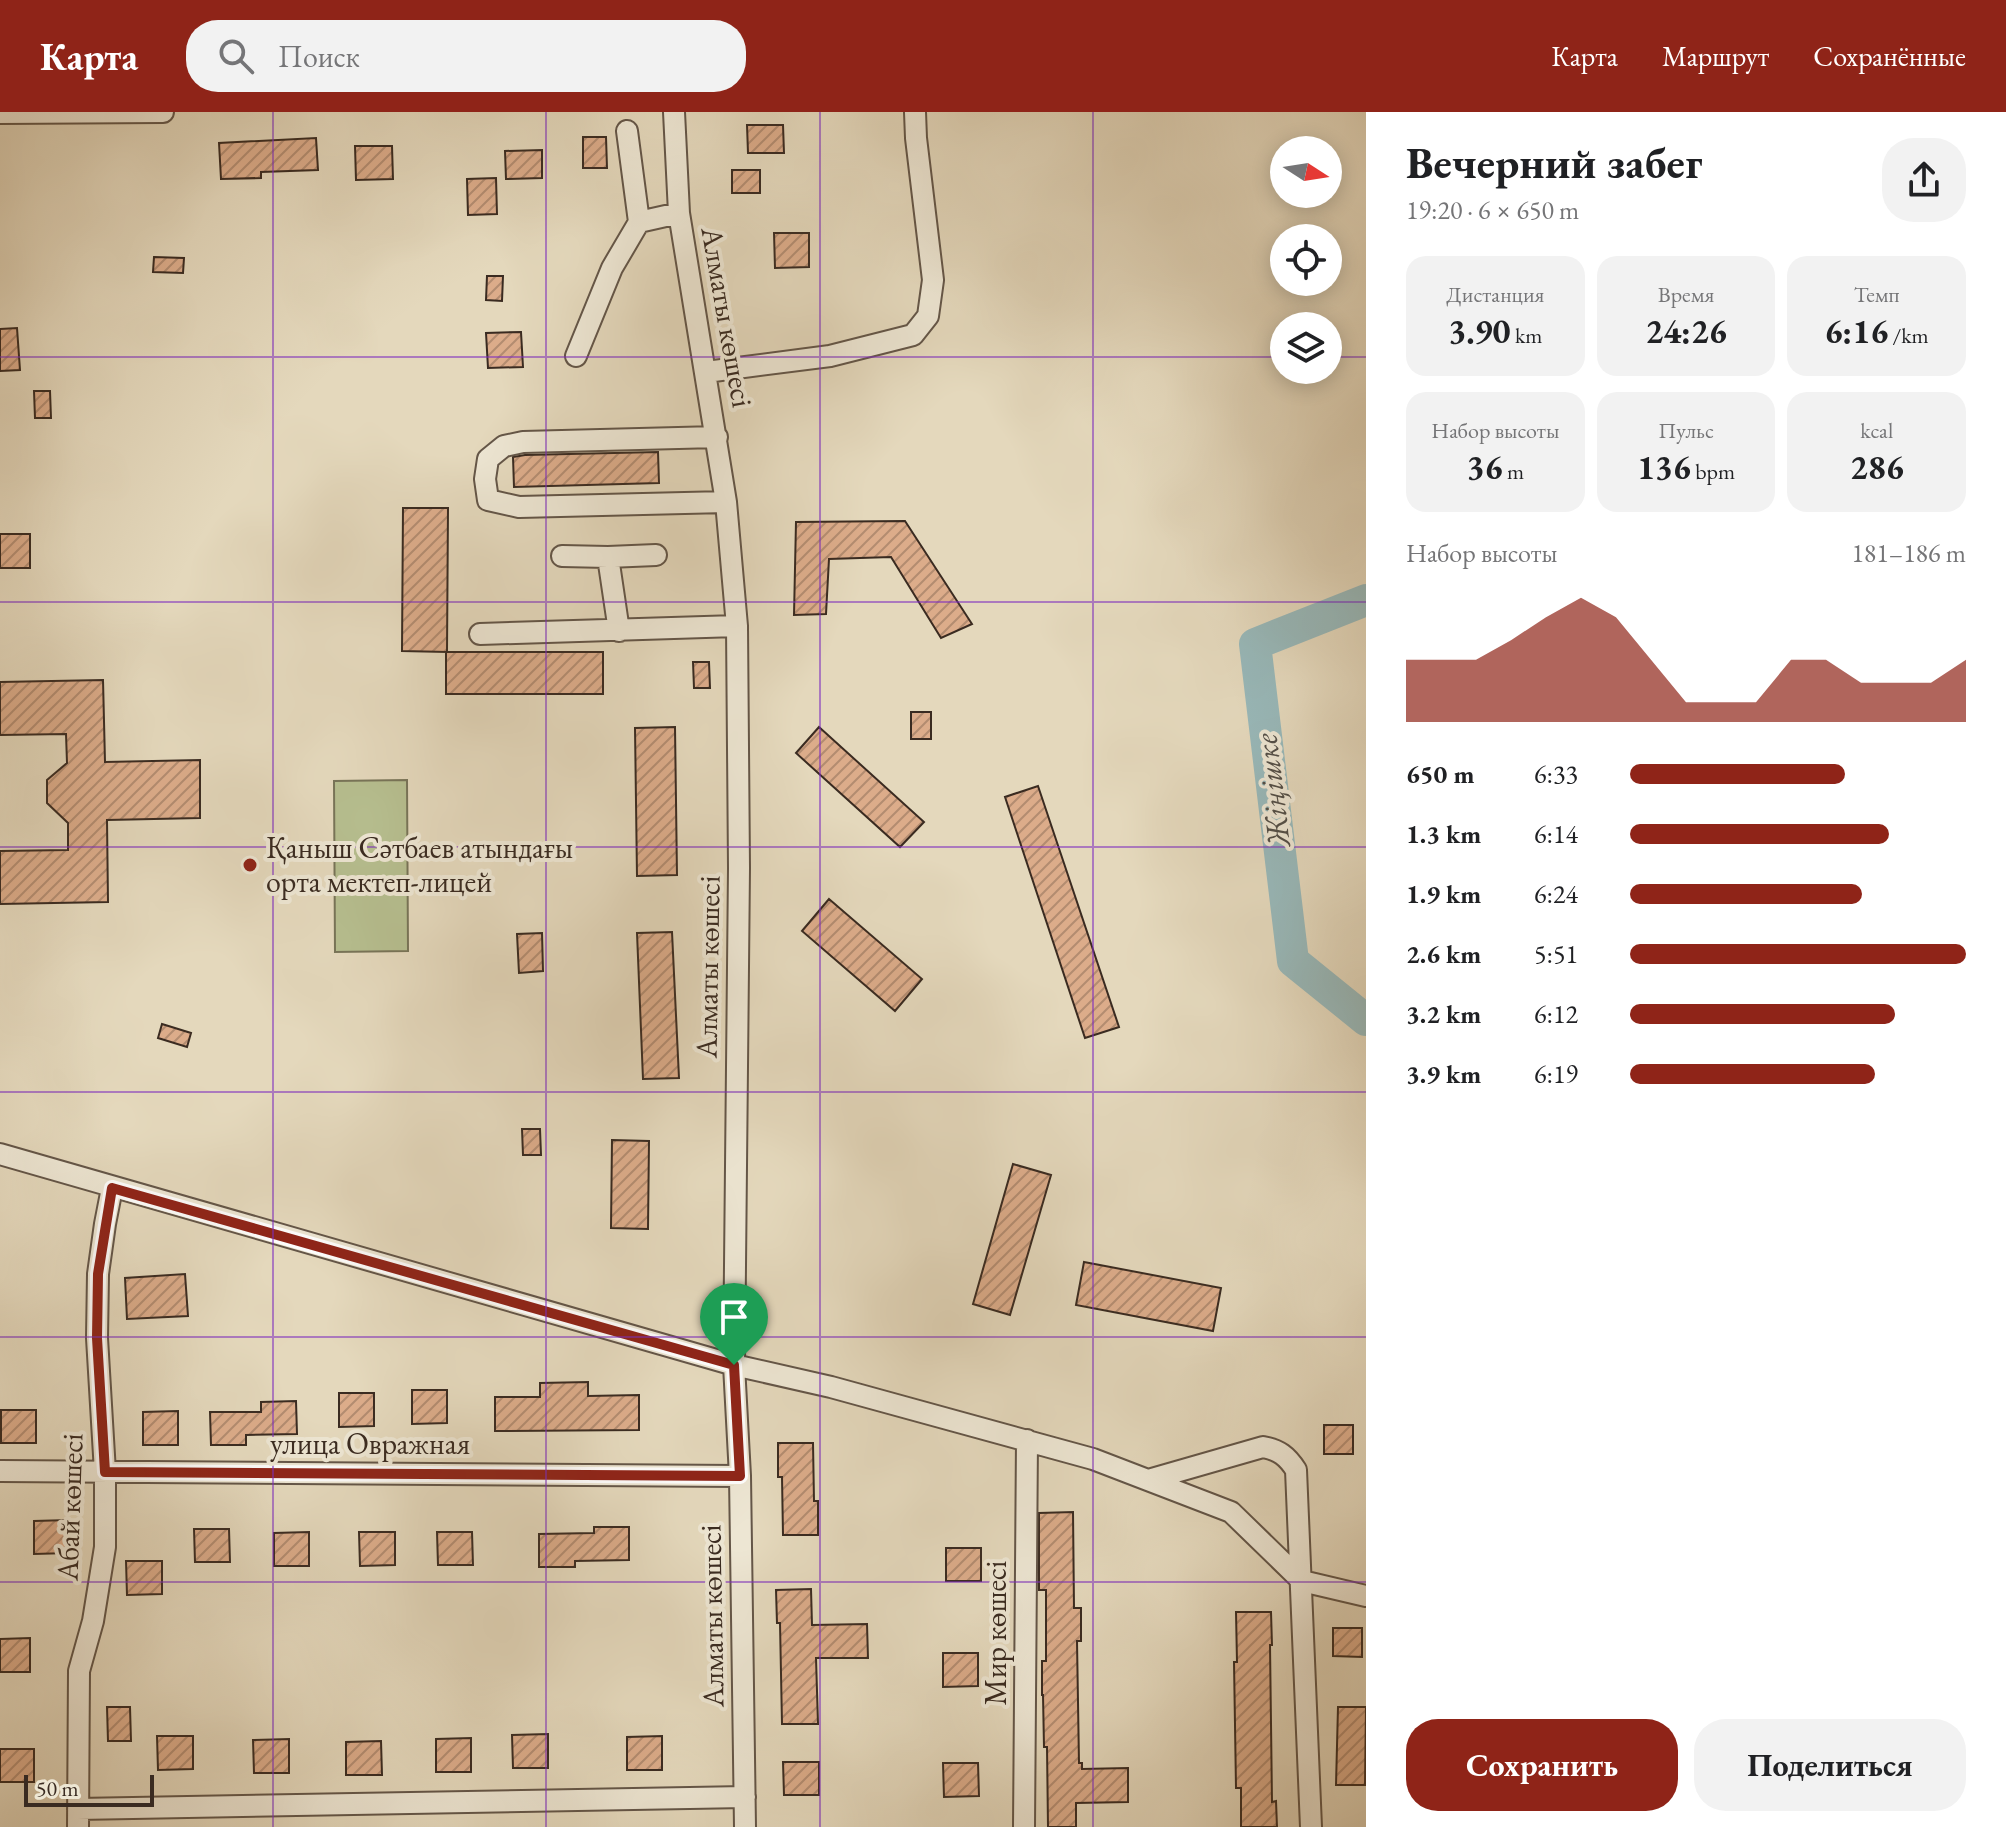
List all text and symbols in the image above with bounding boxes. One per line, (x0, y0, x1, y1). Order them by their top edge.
search box (186, 20, 746, 92)
text: Карта (40, 32, 138, 81)
icon: search (214, 34, 258, 78)
text: Поиск (278, 37, 360, 76)
text: Карта (1551, 38, 1618, 74)
text: Маршрут (1662, 38, 1769, 74)
text: Сохранённые (1813, 38, 1966, 74)
text: Вечерний забег (1406, 134, 1702, 191)
north arrow (1270, 136, 1342, 208)
map controls (1270, 136, 1342, 384)
button: share (1882, 138, 1966, 222)
text: 19:20 · 6 × 650 m (1406, 193, 1579, 227)
street label: Алматы көшесі (692, 223, 763, 410)
button: locate (1270, 224, 1342, 296)
text: Дистанция (1446, 280, 1544, 309)
text: Время (1658, 280, 1714, 309)
text: Темп (1854, 280, 1900, 309)
text: 3.90 (1448, 309, 1511, 353)
text: 24:26 (1645, 309, 1727, 353)
text: 6:16 (1825, 309, 1888, 353)
button: layers (1270, 312, 1342, 384)
text: km (1511, 321, 1542, 350)
text: /km (1888, 321, 1929, 350)
text: Набор высоты (1431, 416, 1559, 445)
text: Пульс (1658, 416, 1714, 445)
text: kcal (1860, 416, 1893, 445)
text: 36 (1467, 445, 1503, 489)
text: 136 (1637, 445, 1691, 489)
text: 286 (1850, 445, 1904, 489)
text: m (1503, 457, 1524, 486)
text: bpm (1691, 457, 1735, 486)
text: Набор высоты (1406, 536, 1557, 570)
text: 181–186 m (1851, 536, 1966, 570)
water label: Жіңішке (1244, 730, 1300, 852)
text: 650 m (1406, 757, 1474, 791)
text: 6:33 (1534, 757, 1578, 791)
text: 1.3 km (1406, 817, 1481, 851)
text: 6:14 (1534, 817, 1578, 851)
place label: Қаныш Сәтбаев атындағы орта мектеп-лицей (266, 828, 573, 901)
marker: Қаныш Сәтбаев атындағы орта мектеп-лицей (241, 856, 259, 874)
street label: Алматы көшесі (686, 875, 729, 1060)
text: 1.9 km (1406, 877, 1481, 911)
text: 6:24 (1534, 877, 1578, 911)
text: 2.6 km (1406, 937, 1481, 971)
text: 5:51 (1534, 937, 1578, 971)
text: 3.2 km (1406, 997, 1481, 1031)
text: 6:12 (1534, 997, 1578, 1031)
text: 3.9 km (1406, 1057, 1481, 1091)
text: 6:19 (1534, 1057, 1578, 1091)
pin (700, 1283, 768, 1365)
icon: arrive (712, 1295, 756, 1339)
street label: улица Овражная (270, 1424, 470, 1463)
street label: Абай көшесі (47, 1432, 92, 1582)
street label: Алматы көшесі (690, 1524, 733, 1709)
street label: Мир көшесі (976, 1561, 1015, 1705)
button: Сохранить (1406, 1719, 1678, 1811)
button: Поделиться (1694, 1719, 1966, 1811)
scale bar (24, 1771, 154, 1807)
text: 50 m (36, 1774, 79, 1803)

